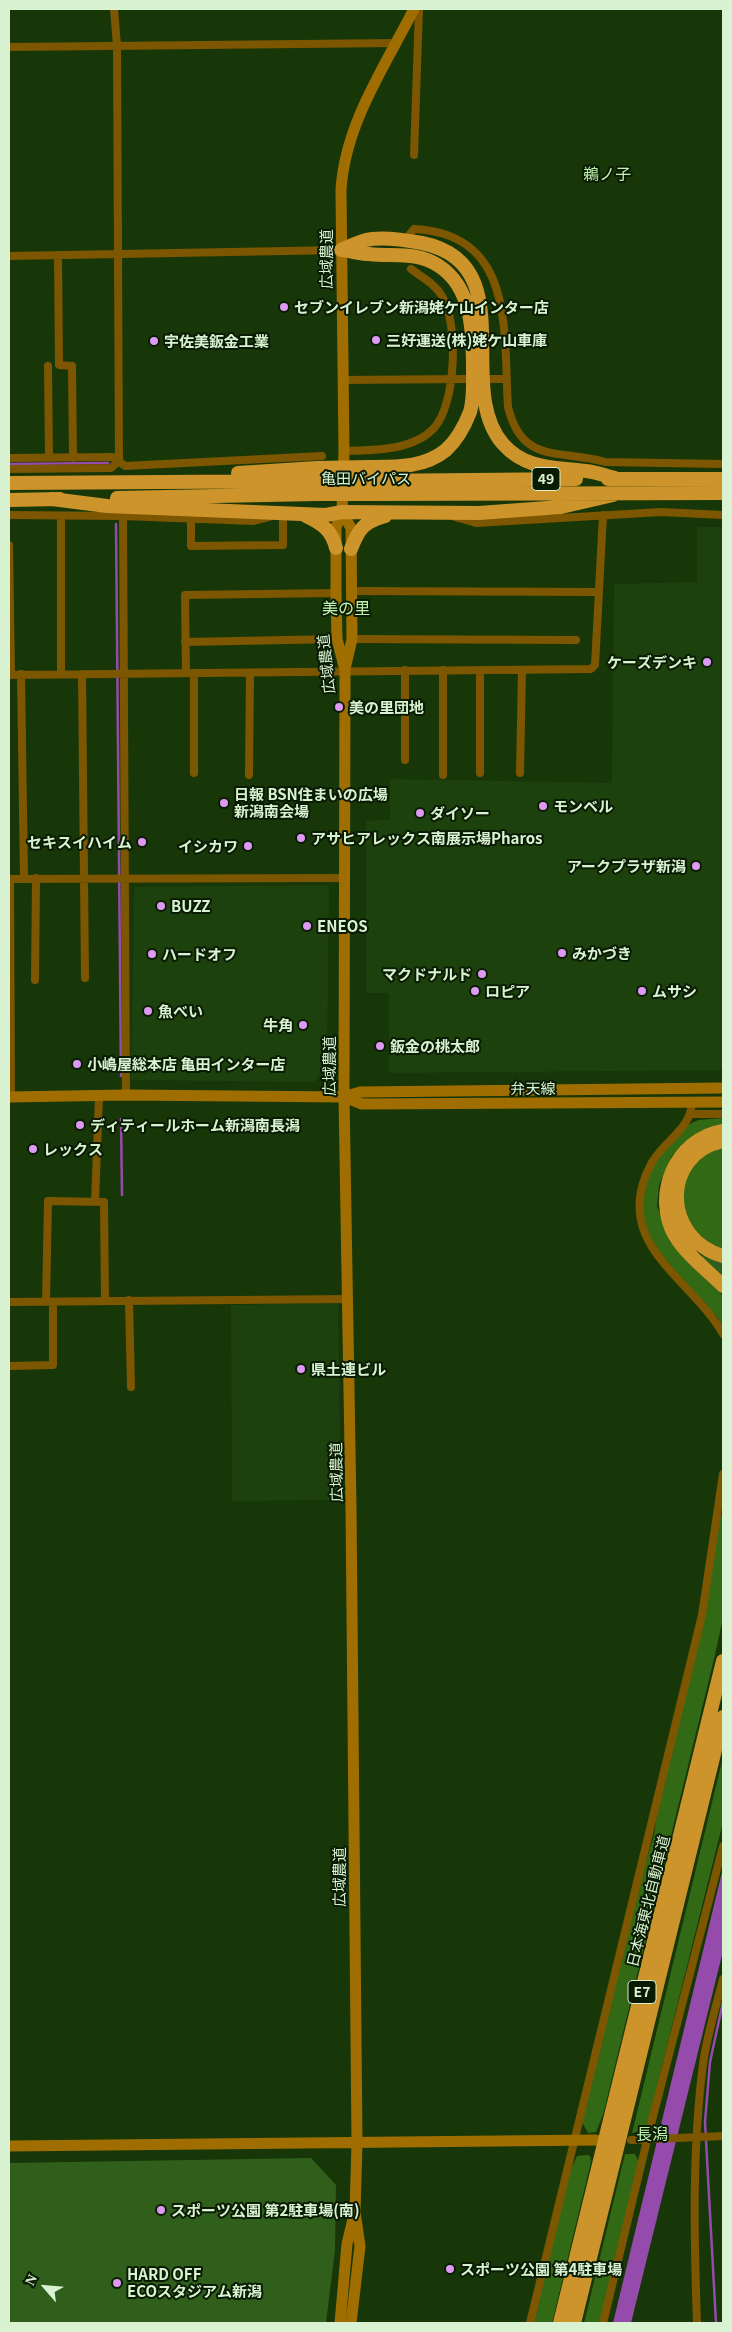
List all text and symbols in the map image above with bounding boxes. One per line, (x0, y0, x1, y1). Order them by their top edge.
district label: 鵜ノ子 (583, 164, 631, 184)
street label: 広域農道 (317, 229, 335, 289)
place label: セブンイレブン新潟姥ケ山インター店 (294, 298, 549, 316)
marker: セブンイレブン新潟姥ケ山インター店 (278, 301, 290, 313)
place label: 三好運送(株)姥ケ山車庫 (386, 331, 547, 349)
place label: 宇佐美鈑金工業 (164, 332, 269, 350)
marker: 三好運送(株)姥ケ山車庫 (370, 334, 382, 346)
marker: 宇佐美鈑金工業 (148, 335, 160, 347)
road number: 49 (532, 468, 560, 490)
street label: 亀田バイパス (321, 469, 411, 487)
district label: 美の里 (322, 598, 370, 618)
street label: 広域農道 (314, 633, 338, 695)
place label: ケーズデンキ (607, 653, 697, 671)
marker: ケーズデンキ (701, 656, 713, 668)
place label: 美の里団地 (349, 698, 424, 716)
marker: 美の里団地 (333, 701, 345, 713)
place label: 日報 BSN住まいの広場 新潟南会場 (234, 785, 388, 820)
marker: 日報 BSN住まいの広場 新潟南会場 (218, 797, 230, 809)
place label: モンベル (553, 797, 613, 815)
marker: モンベル (537, 800, 549, 812)
place label: ダイソー (430, 804, 490, 822)
marker: ダイソー (414, 807, 426, 819)
place label: アサヒアレックス南展示場Pharos (311, 829, 542, 847)
marker: アサヒアレックス南展示場Pharos (295, 832, 307, 844)
place label: セキスイハイム (27, 833, 132, 851)
marker: セキスイハイム (136, 836, 148, 848)
place label: イシカワ (178, 837, 238, 855)
marker: イシカワ (242, 840, 254, 852)
place label: アークプラザ新潟 (567, 857, 686, 875)
marker: アークプラザ新潟 (690, 860, 702, 872)
place label: BUZZ (171, 897, 211, 915)
marker: BUZZ (155, 900, 167, 912)
place label: ENEOS (317, 917, 368, 935)
marker: ENEOS (301, 920, 313, 932)
place label: みかづき (572, 944, 632, 962)
place label: ハードオフ (162, 945, 237, 963)
marker: みかづき (556, 947, 568, 959)
marker: ハードオフ (146, 948, 158, 960)
place label: マクドナルド (382, 965, 472, 983)
marker: マクドナルド (476, 968, 488, 980)
place label: ロピア (485, 982, 530, 1000)
place label: ムサシ (652, 982, 697, 1000)
marker: ロピア (469, 985, 481, 997)
marker: ムサシ (636, 985, 648, 997)
place label: 魚べい (158, 1002, 203, 1020)
marker: 魚べい (142, 1005, 154, 1017)
place label: 牛角 (263, 1016, 293, 1034)
marker: 牛角 (297, 1019, 309, 1031)
street label: 広域農道 (320, 1036, 338, 1096)
place label: 鈑金の桃太郎 (390, 1037, 480, 1055)
marker: 鈑金の桃太郎 (374, 1040, 386, 1052)
place label: 小嶋屋総本店 亀田インター店 (87, 1055, 285, 1073)
marker: 小嶋屋総本店 亀田インター店 (71, 1058, 83, 1070)
street label: 弁天線 (511, 1079, 555, 1097)
place label: ディティールホーム新潟南長潟 (90, 1116, 300, 1134)
marker: ディティールホーム新潟南長潟 (74, 1119, 86, 1131)
place label: レックス (43, 1140, 103, 1158)
marker: レックス (27, 1143, 39, 1155)
place label: 県土連ビル (311, 1360, 386, 1378)
marker: 県土連ビル (295, 1363, 307, 1375)
street label: 広域農道 (326, 1442, 346, 1502)
street label: 日本海東北自動車道 (623, 1833, 673, 1969)
street label: 広域農道 (330, 1847, 348, 1907)
road number: E7 (628, 1980, 656, 2004)
district label: 長潟 (636, 2124, 668, 2144)
place label: スポーツ公園 第2駐車場(南) (171, 2201, 360, 2219)
marker: スポーツ公園 第2駐車場(南) (155, 2204, 167, 2216)
place label: スポーツ公園 第4駐車場 (460, 2260, 622, 2278)
north arrow (20, 2262, 70, 2312)
marker: スポーツ公園 第4駐車場 (444, 2263, 456, 2275)
place label: HARD OFF ECOスタジアム新潟 (127, 2265, 262, 2300)
text: N (22, 2272, 40, 2288)
marker: HARD OFF ECOスタジアム新潟 (111, 2277, 123, 2289)

